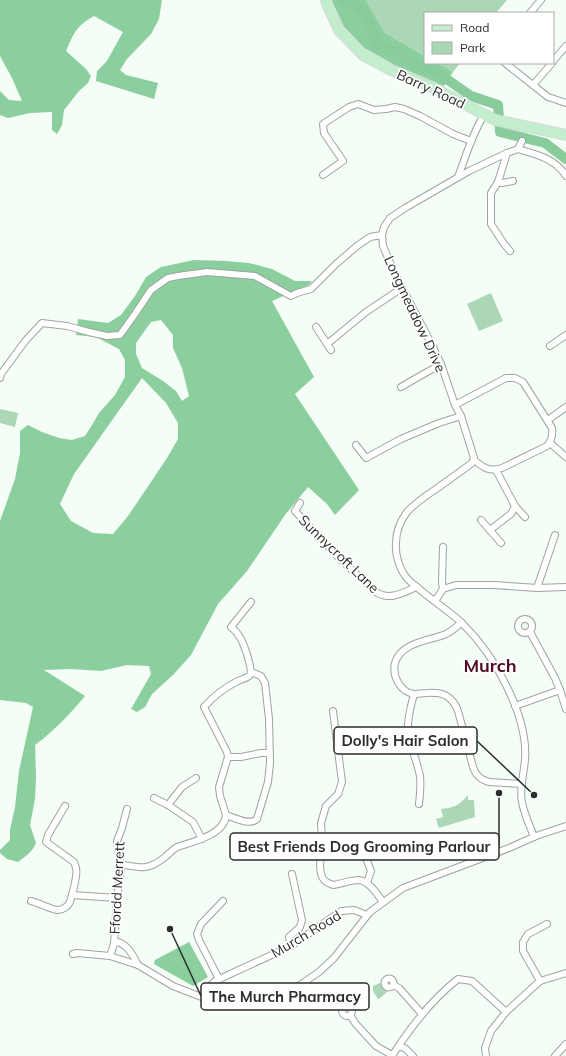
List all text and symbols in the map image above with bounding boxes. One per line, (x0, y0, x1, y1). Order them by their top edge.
legend (424, 12, 554, 64)
text: Road (460, 20, 489, 35)
text: Park (460, 40, 486, 55)
street label: Barry Road (394, 65, 468, 113)
street label: Longmeadow Drive (380, 253, 450, 375)
street label: Sunnycroft Lane (295, 511, 383, 597)
district label: Murch (463, 654, 517, 677)
callout: Dolly's Hair Salon (334, 727, 477, 754)
text: Dolly's Hair Salon (341, 731, 469, 750)
callout: Best Friends Dog Grooming Parlour (230, 833, 499, 860)
text: Best Friends Dog Grooming Parlour (238, 837, 491, 856)
street label: Ffordd Merrett (106, 841, 128, 935)
street label: Murch Road (268, 906, 344, 962)
callout: The Murch Pharmacy (201, 983, 369, 1010)
text: The Murch Pharmacy (209, 987, 362, 1006)

